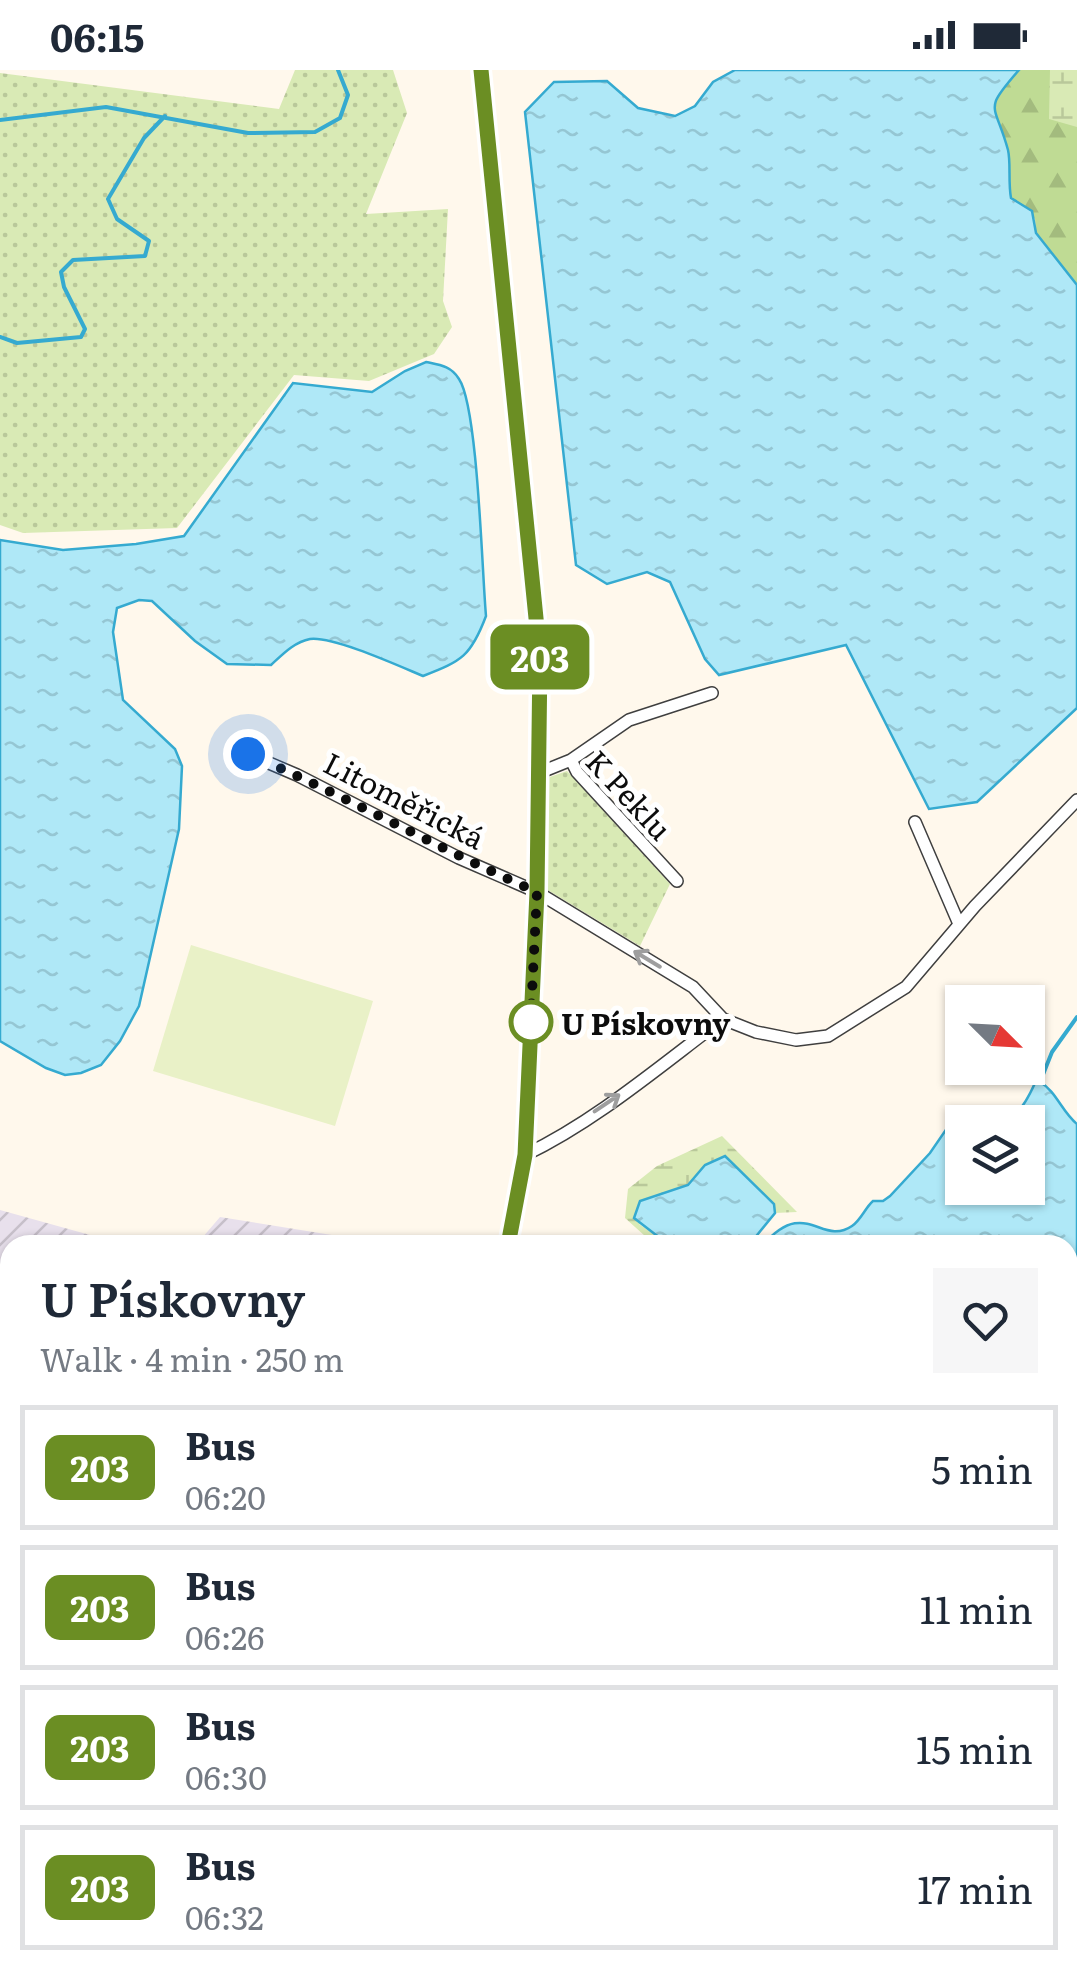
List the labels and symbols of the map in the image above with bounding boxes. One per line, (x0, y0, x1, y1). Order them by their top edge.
line badge: 203 (482, 624, 598, 690)
your location (223, 729, 273, 779)
street label: K Peklu (577, 739, 683, 849)
street label: Litoměřická (317, 740, 494, 859)
one-way arrow (633, 949, 662, 969)
north arrow (945, 985, 1045, 1085)
place label: U Pískovny (561, 1000, 731, 1044)
marker: U Pískovny (510, 1001, 552, 1043)
one-way arrow (593, 1093, 620, 1114)

